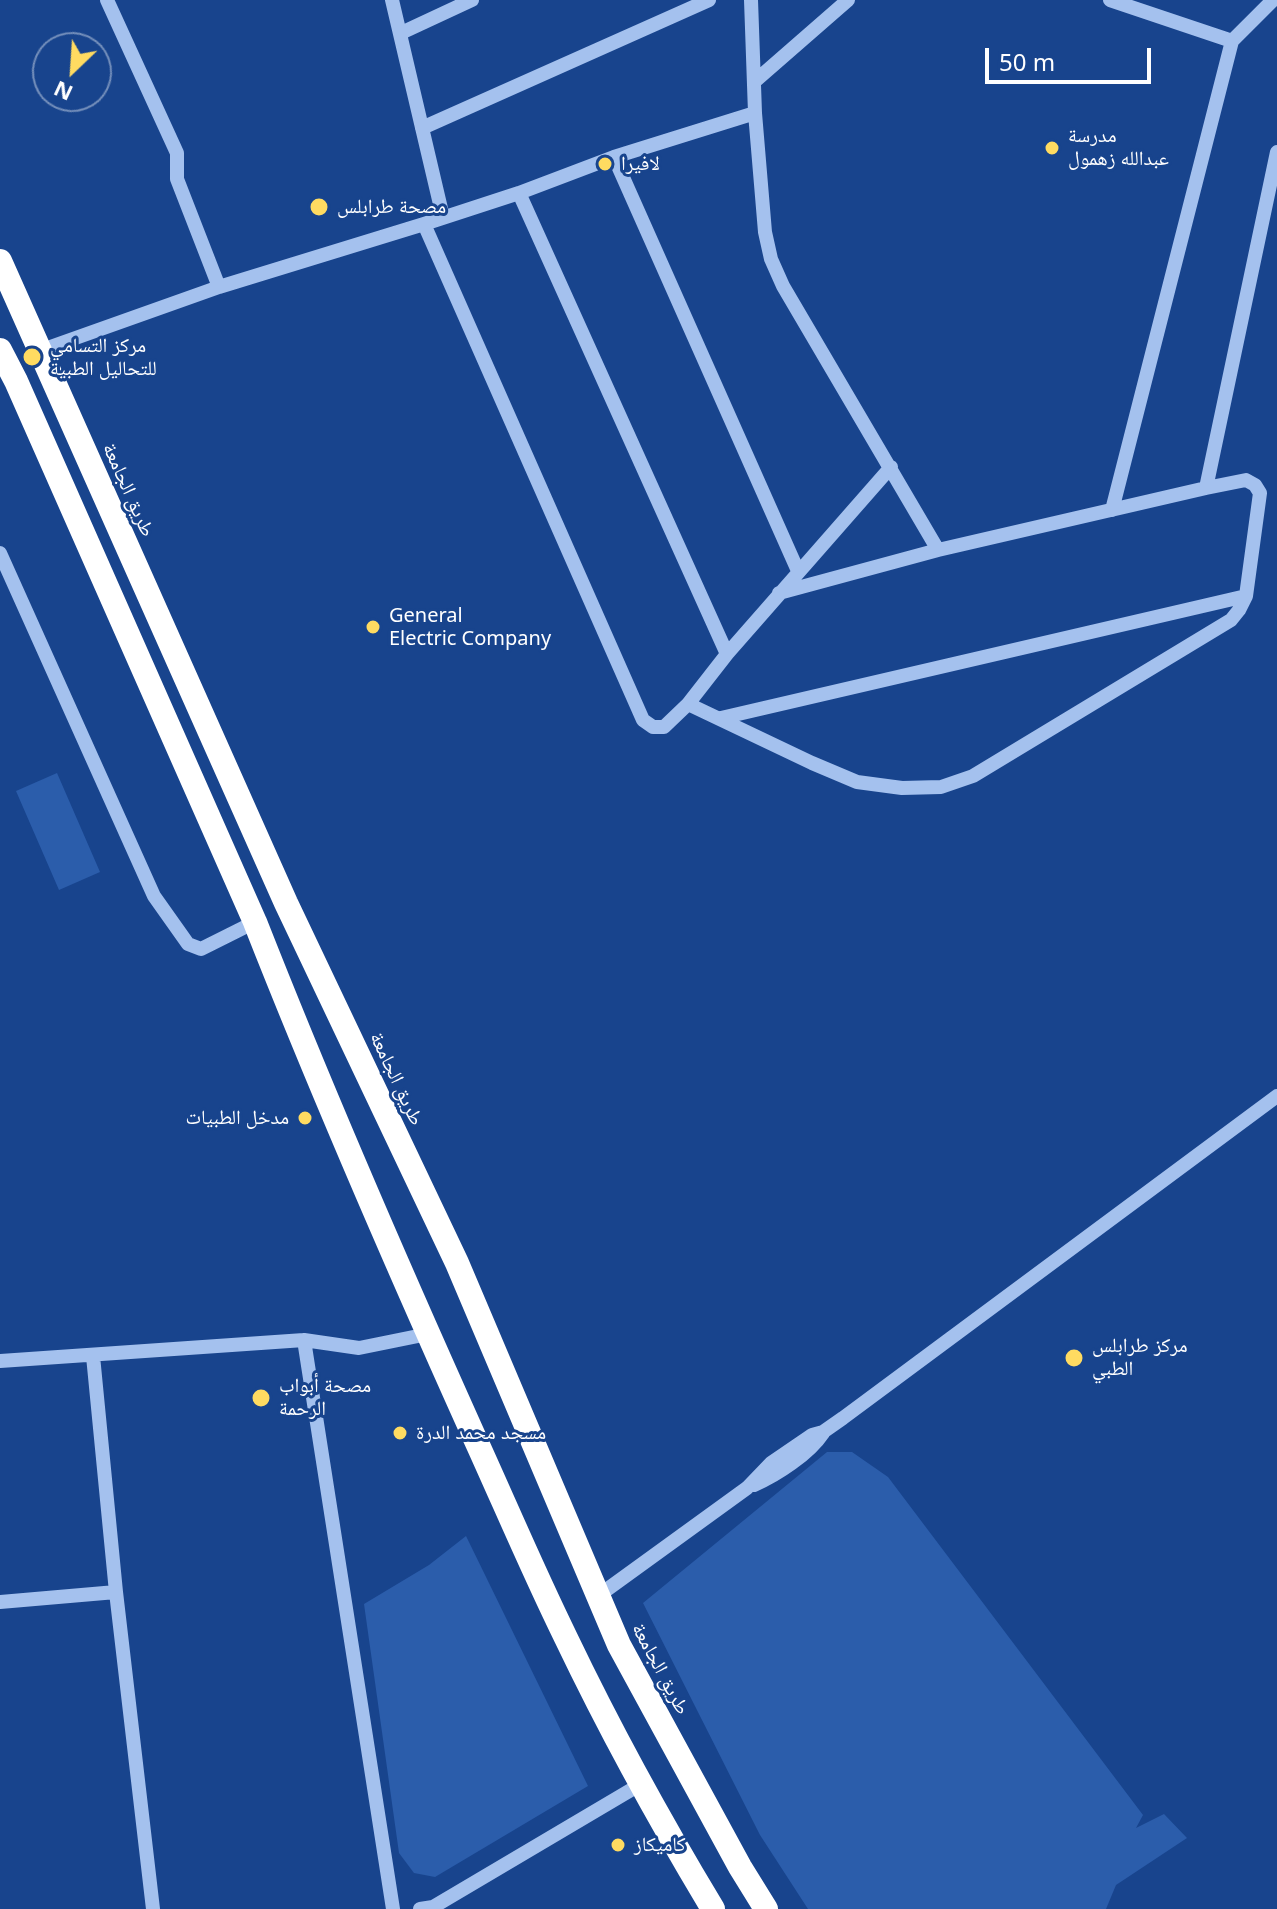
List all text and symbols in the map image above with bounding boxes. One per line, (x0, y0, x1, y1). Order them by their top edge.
north arrow (32, 32, 112, 112)
scale bar (989, 32, 1155, 82)
text: 50 m (999, 45, 1055, 78)
text: N (48, 75, 77, 109)
place label: مدرسة عبدالله زهمول (1068, 124, 1169, 171)
marker: مدرسة عبدالله زهمول (1043, 139, 1061, 157)
place label: لافيرا (621, 152, 660, 176)
marker: لافيرا (596, 155, 614, 173)
place label: مصحة طرابلس (337, 195, 446, 219)
marker: مصحة طرابلس (308, 196, 330, 218)
place label: مركز التسامي للتحاليل الطبية (50, 334, 157, 381)
marker: مركز التسامي للتحاليل الطبية (21, 346, 43, 368)
street label: طريق الجامعة (97, 439, 159, 541)
place label: General Electric Company (389, 604, 551, 651)
marker: General Electric Company (364, 618, 382, 636)
street label: طريق الجامعة (364, 1029, 428, 1129)
place label: مدخل الطبيات (186, 1106, 289, 1130)
marker: مدخل الطبيات (296, 1109, 314, 1127)
place label: مركز طرابلس الطبي (1092, 1334, 1188, 1381)
marker: مركز طرابلس الطبي (1063, 1347, 1085, 1369)
place label: مصحة أبواب الرحمة (279, 1374, 371, 1421)
marker: مصحة أبواب الرحمة (250, 1387, 272, 1409)
place label: مسجد محمد الدرة (416, 1421, 546, 1445)
marker: مسجد محمد الدرة (391, 1424, 409, 1442)
street label: طريق الجامعة (626, 1619, 694, 1719)
place label: كاميكاز (634, 1833, 686, 1857)
marker: كاميكاز (609, 1836, 627, 1854)

